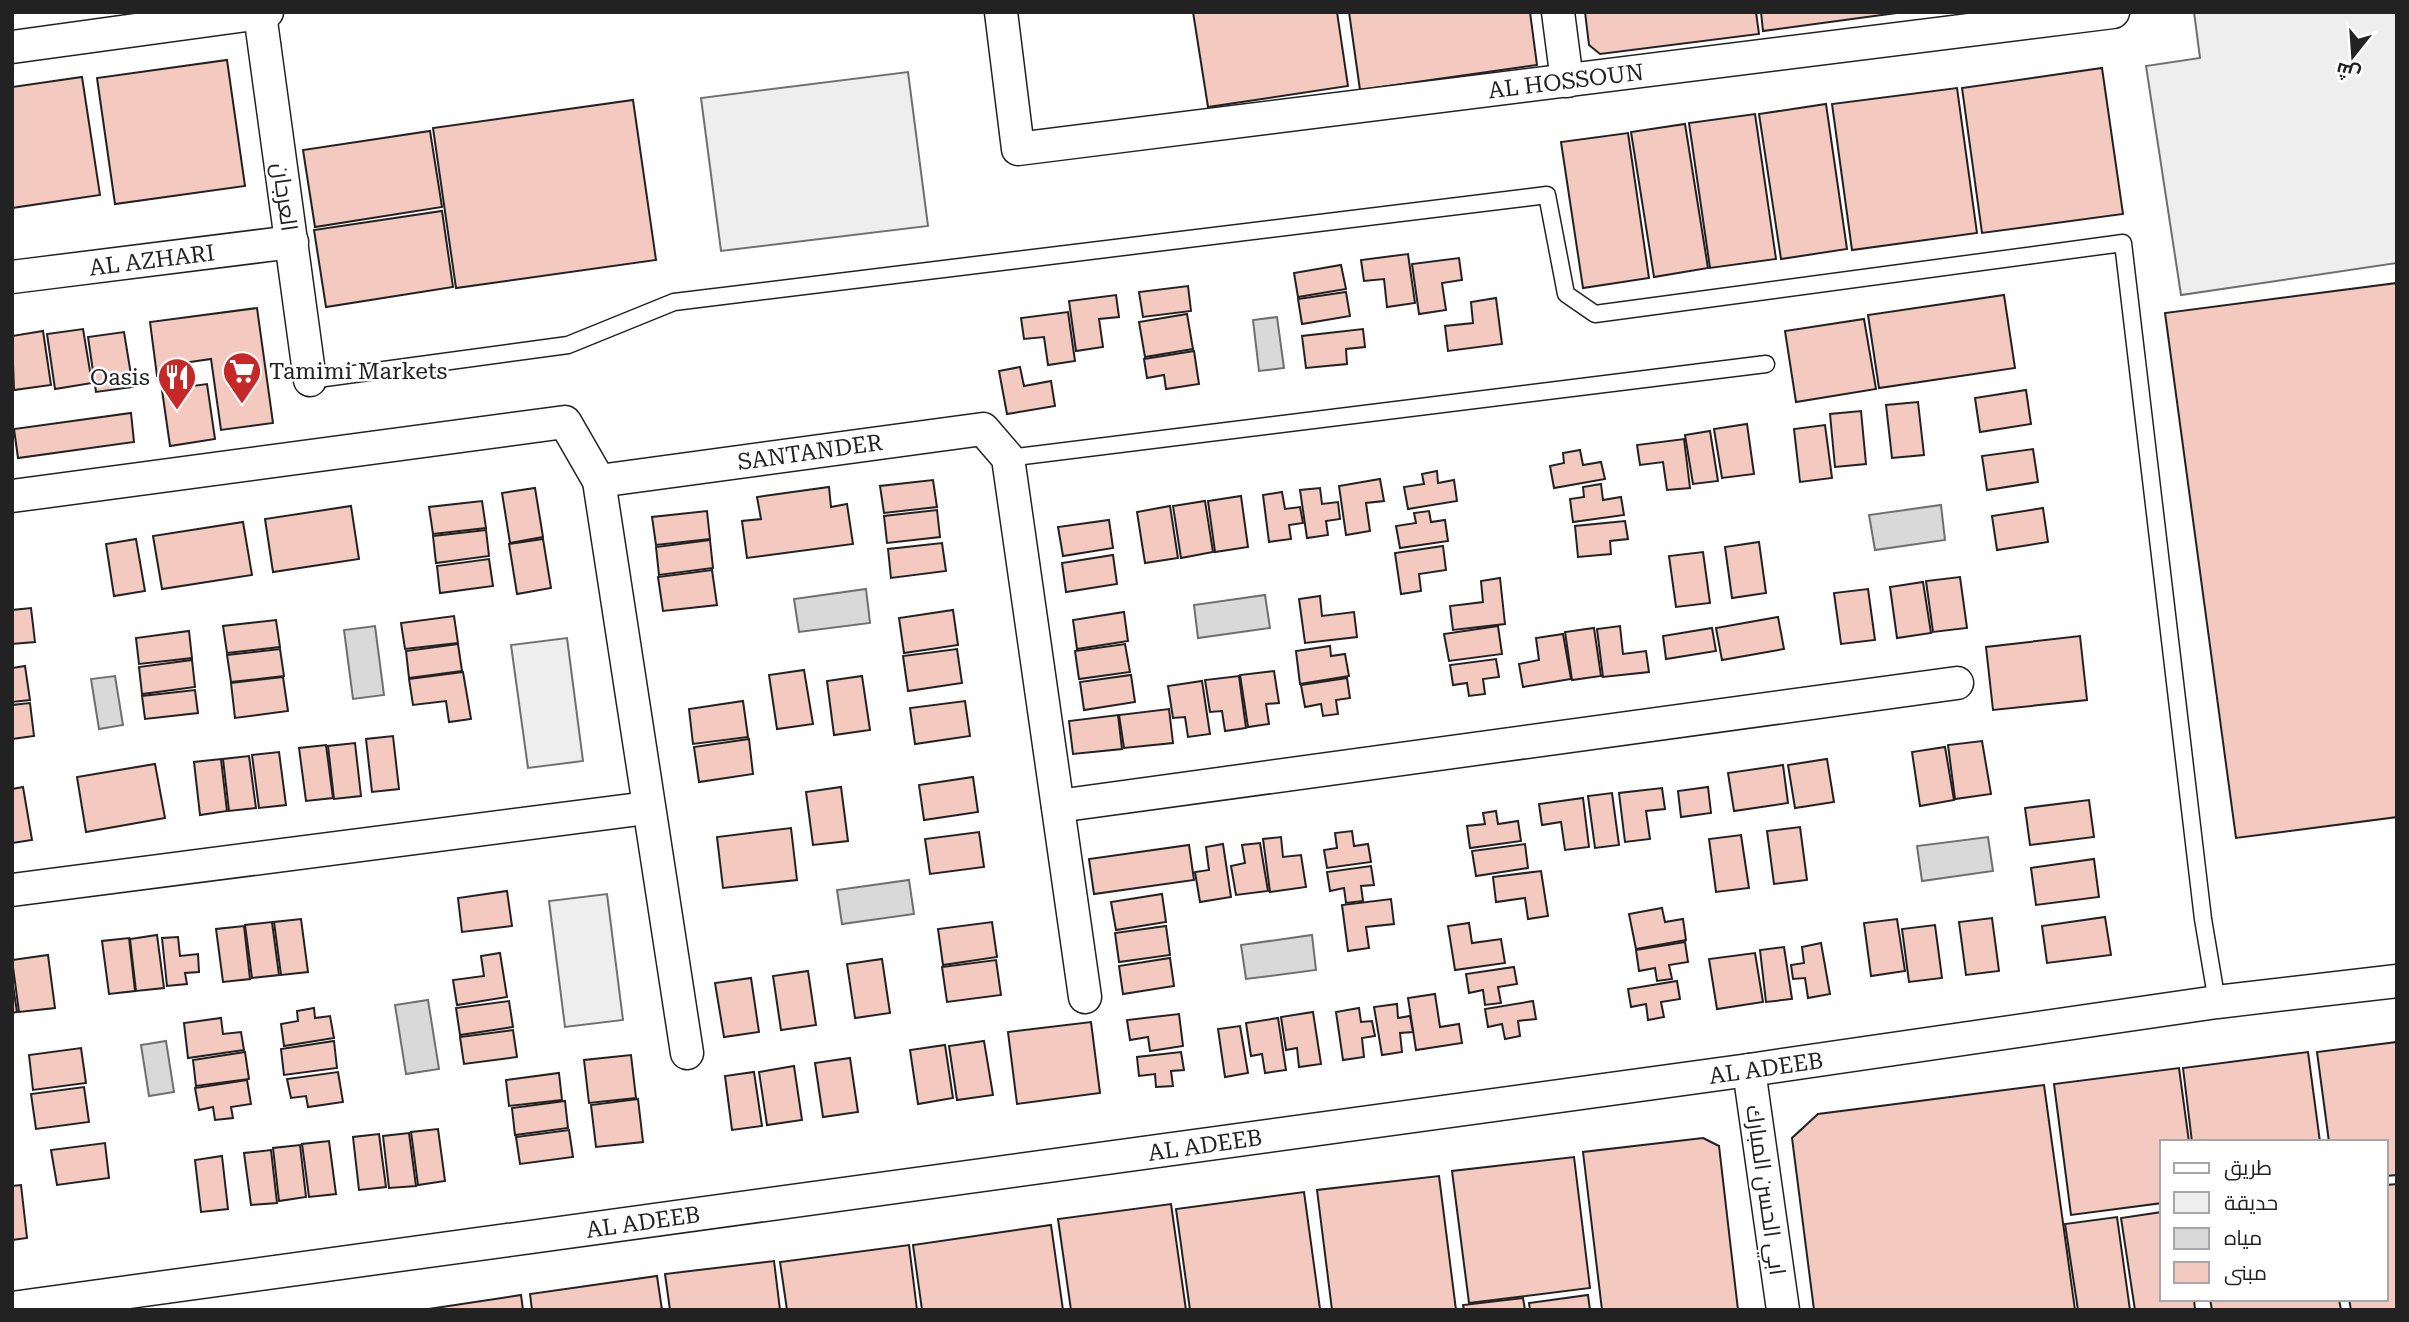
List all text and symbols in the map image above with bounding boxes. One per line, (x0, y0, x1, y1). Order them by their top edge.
north arrow (2318, 21, 2388, 91)
text: ش (2333, 57, 2363, 86)
street label: AL HOSSOUN (1487, 59, 1645, 104)
street label: العرجان (266, 161, 303, 233)
street label: AL AZHARI (88, 239, 216, 282)
supermarket icon: Tamimi Markets (221, 350, 263, 405)
restaurant icon: Oasis (156, 356, 198, 411)
place label: Tamimi Markets (269, 358, 448, 385)
place label: Oasis (90, 364, 150, 391)
street label: SANTANDER (736, 429, 884, 476)
street label: AL ADEEB (1707, 1047, 1825, 1090)
street label: ابي الحسن المبارك (1736, 1103, 1791, 1278)
street label: AL ADEEB (1146, 1124, 1264, 1167)
legend (2160, 1140, 2388, 1301)
text: طريق (2224, 1156, 2272, 1181)
text: حديقة (2224, 1191, 2278, 1215)
street label: AL ADEEB (584, 1201, 702, 1244)
text: مياه (2224, 1226, 2262, 1250)
text: مبنى (2224, 1261, 2267, 1286)

